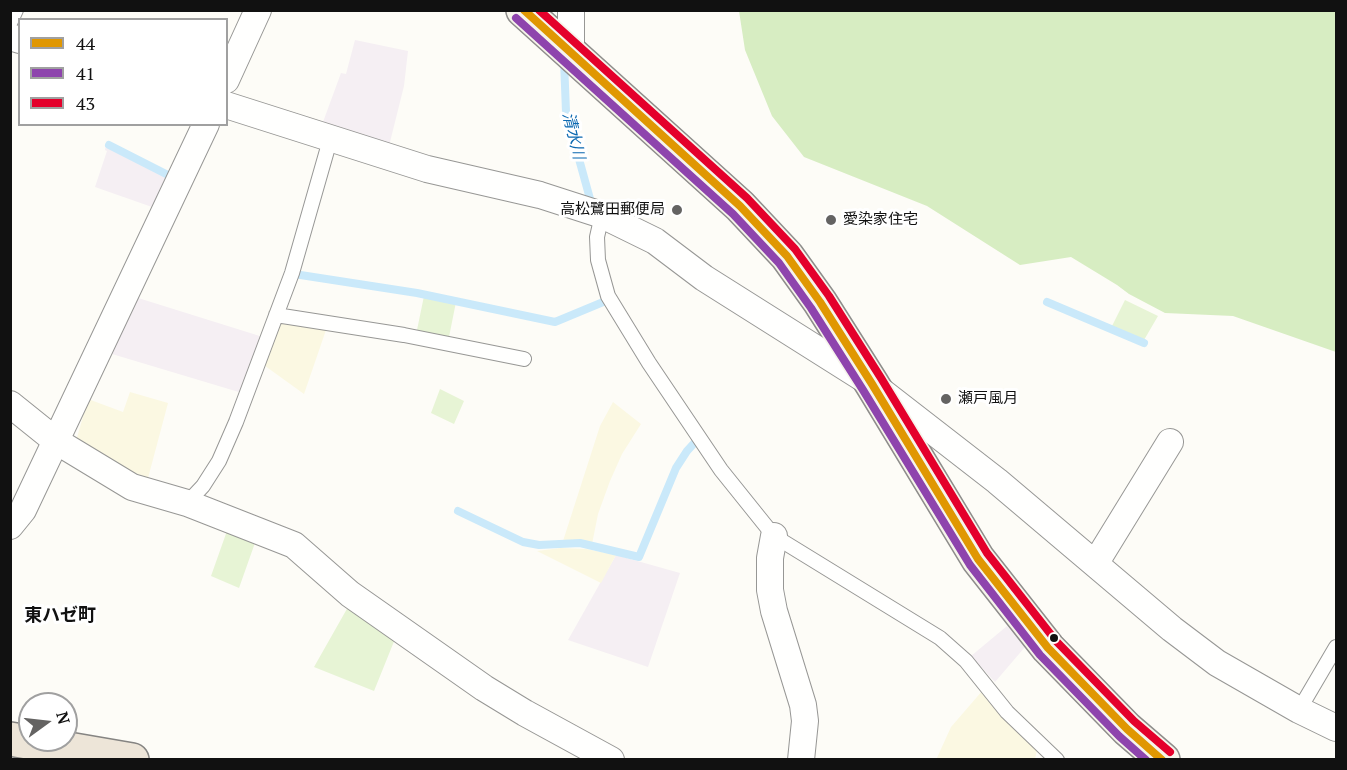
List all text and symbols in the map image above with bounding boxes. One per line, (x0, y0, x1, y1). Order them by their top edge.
legend (18, 18, 228, 126)
text: 44 (76, 31, 95, 55)
text: 41 (76, 61, 95, 85)
text: 43 (76, 91, 95, 115)
water label: 清水川 (558, 110, 588, 162)
place label: 高松鷺田郵便局 (560, 201, 665, 219)
marker: 高松鷺田郵便局 (670, 203, 684, 217)
place label: 愛染家住宅 (843, 211, 918, 229)
marker: 愛染家住宅 (824, 213, 838, 227)
place label: 瀬戸風月 (958, 390, 1018, 408)
marker: 瀬戸風月 (939, 392, 953, 406)
district label: 東ハゼ町 (24, 605, 96, 627)
unlabelled marker (1048, 632, 1060, 644)
north arrow (18, 692, 78, 752)
text: N (51, 709, 76, 727)

